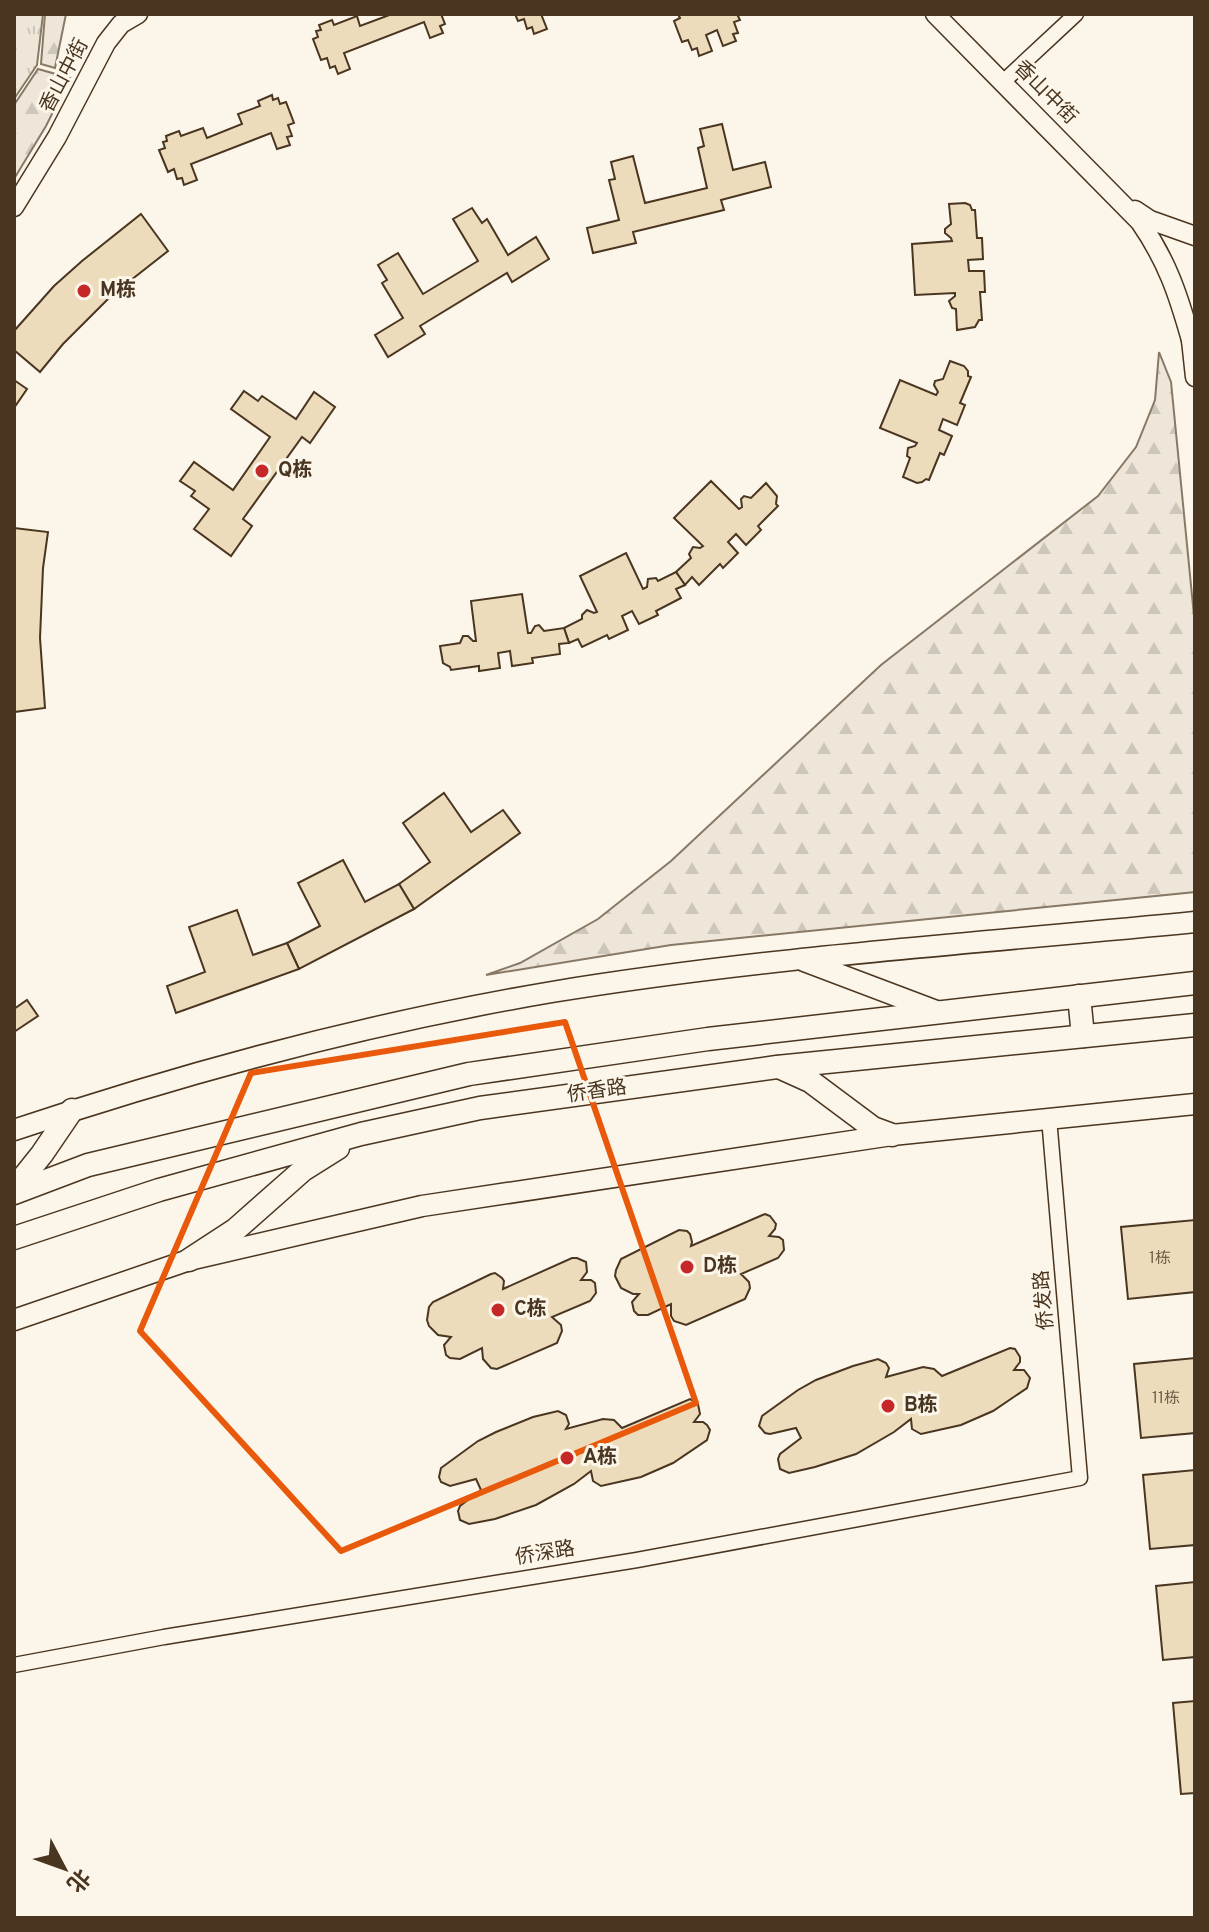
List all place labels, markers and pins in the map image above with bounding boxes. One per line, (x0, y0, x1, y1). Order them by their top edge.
place label: M栋 (100, 278, 136, 304)
marker: M栋 (75, 282, 93, 300)
place label: Q栋 (278, 458, 312, 484)
marker: Q栋 (253, 462, 271, 480)
place label: D栋 (703, 1254, 737, 1280)
marker: D栋 (678, 1258, 696, 1276)
place label: C栋 (514, 1297, 547, 1323)
marker: C栋 (489, 1301, 507, 1319)
place label: B栋 (904, 1393, 938, 1419)
marker: B栋 (879, 1397, 897, 1415)
place label: A栋 (583, 1445, 617, 1471)
marker: A栋 (558, 1449, 576, 1467)

